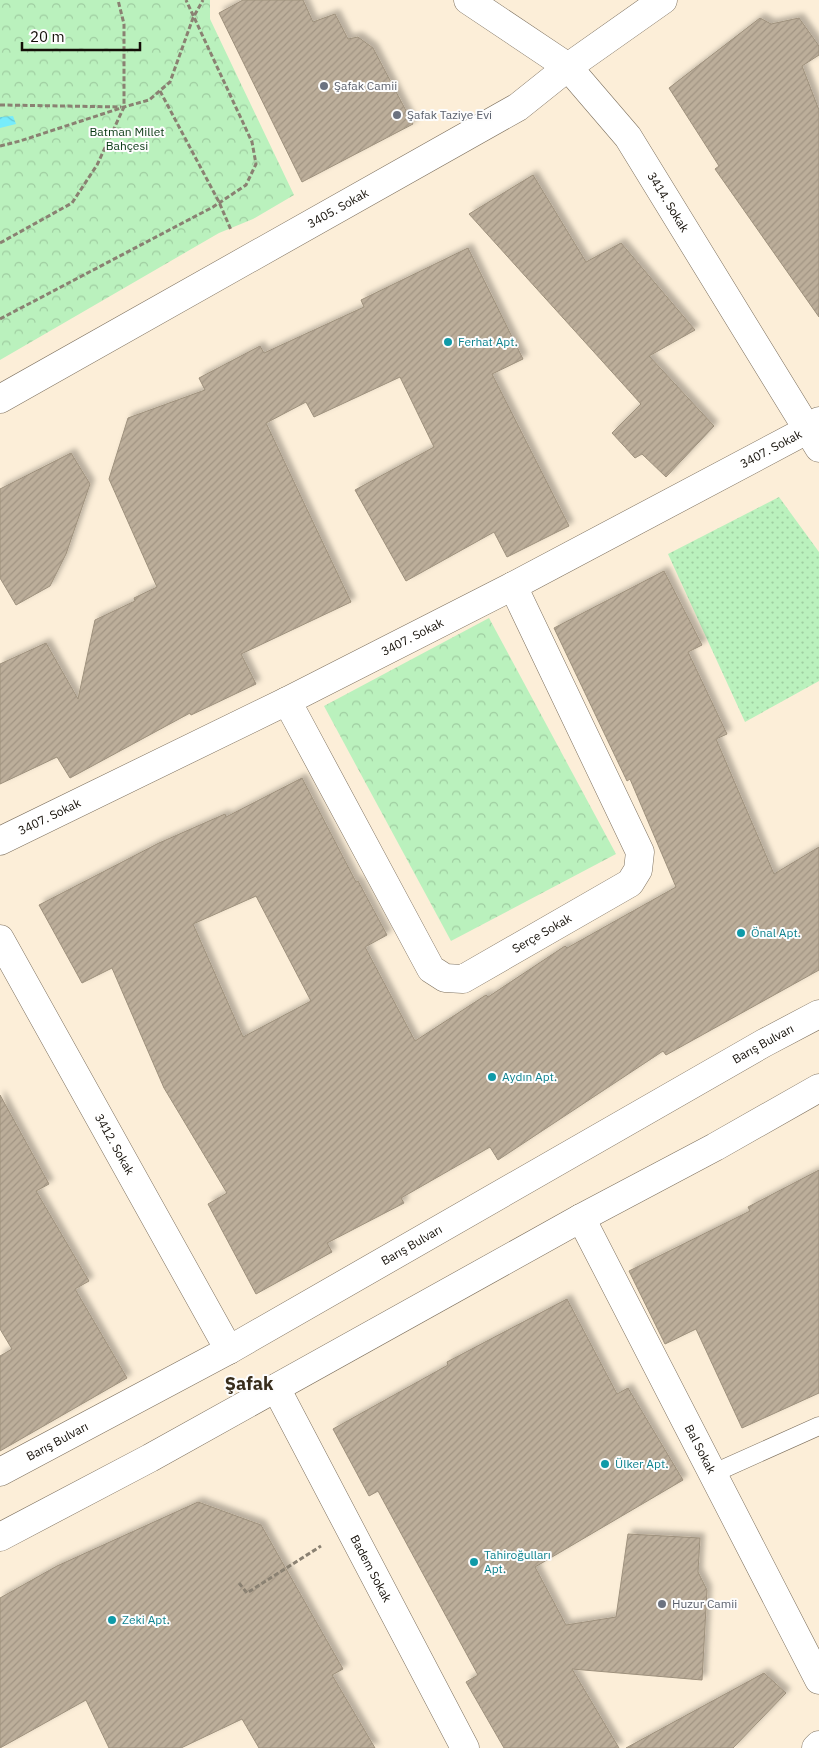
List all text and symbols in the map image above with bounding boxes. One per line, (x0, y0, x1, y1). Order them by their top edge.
scale bar (22, 20, 140, 52)
text: 20 m (30, 27, 65, 46)
place label: Şafak Camii (334, 78, 397, 93)
marker: Şafak Camii (318, 80, 330, 92)
place label: Şafak Taziye Evi (407, 107, 492, 122)
marker: Şafak Taziye Evi (391, 109, 403, 121)
park label: Batman Millet Bahçesi (89, 124, 165, 153)
street label: 3414. Sokak (644, 169, 693, 235)
street label: 3405. Sokak (305, 185, 371, 231)
place label: Ferhat Apt. (458, 334, 518, 349)
marker: Ferhat Apt. (442, 336, 454, 348)
street label: 3407. Sokak (737, 426, 805, 471)
street label: 3407. Sokak (379, 614, 446, 659)
street label: 3407. Sokak (16, 795, 84, 838)
street label: Serçe Sokak (509, 910, 575, 956)
place label: Önal Apt. (751, 925, 801, 940)
marker: Önal Apt. (735, 927, 747, 939)
street label: Barış Bulvarı (729, 1021, 796, 1067)
place label: Aydın Apt. (502, 1069, 557, 1084)
marker: Aydın Apt. (486, 1071, 498, 1083)
street label: 3412. Sokak (92, 1111, 138, 1178)
street label: Barış Bulvarı (378, 1221, 445, 1268)
district label: Şafak (225, 1372, 274, 1395)
street label: Barış Bulvarı (24, 1418, 91, 1464)
street label: Bal Sokak (682, 1422, 720, 1477)
place label: Ülker Apt. (615, 1456, 668, 1471)
marker: Ülker Apt. (599, 1458, 611, 1470)
street label: Badem Sokak (347, 1532, 395, 1605)
place label: Tahiroğulları Apt. (484, 1547, 551, 1576)
marker: Tahiroğulları Apt. (468, 1556, 480, 1568)
place label: Huzur Camii (672, 1596, 737, 1611)
marker: Huzur Camii (656, 1598, 668, 1610)
place label: Zeki Apt. (122, 1612, 170, 1627)
marker: Zeki Apt. (106, 1614, 118, 1626)

